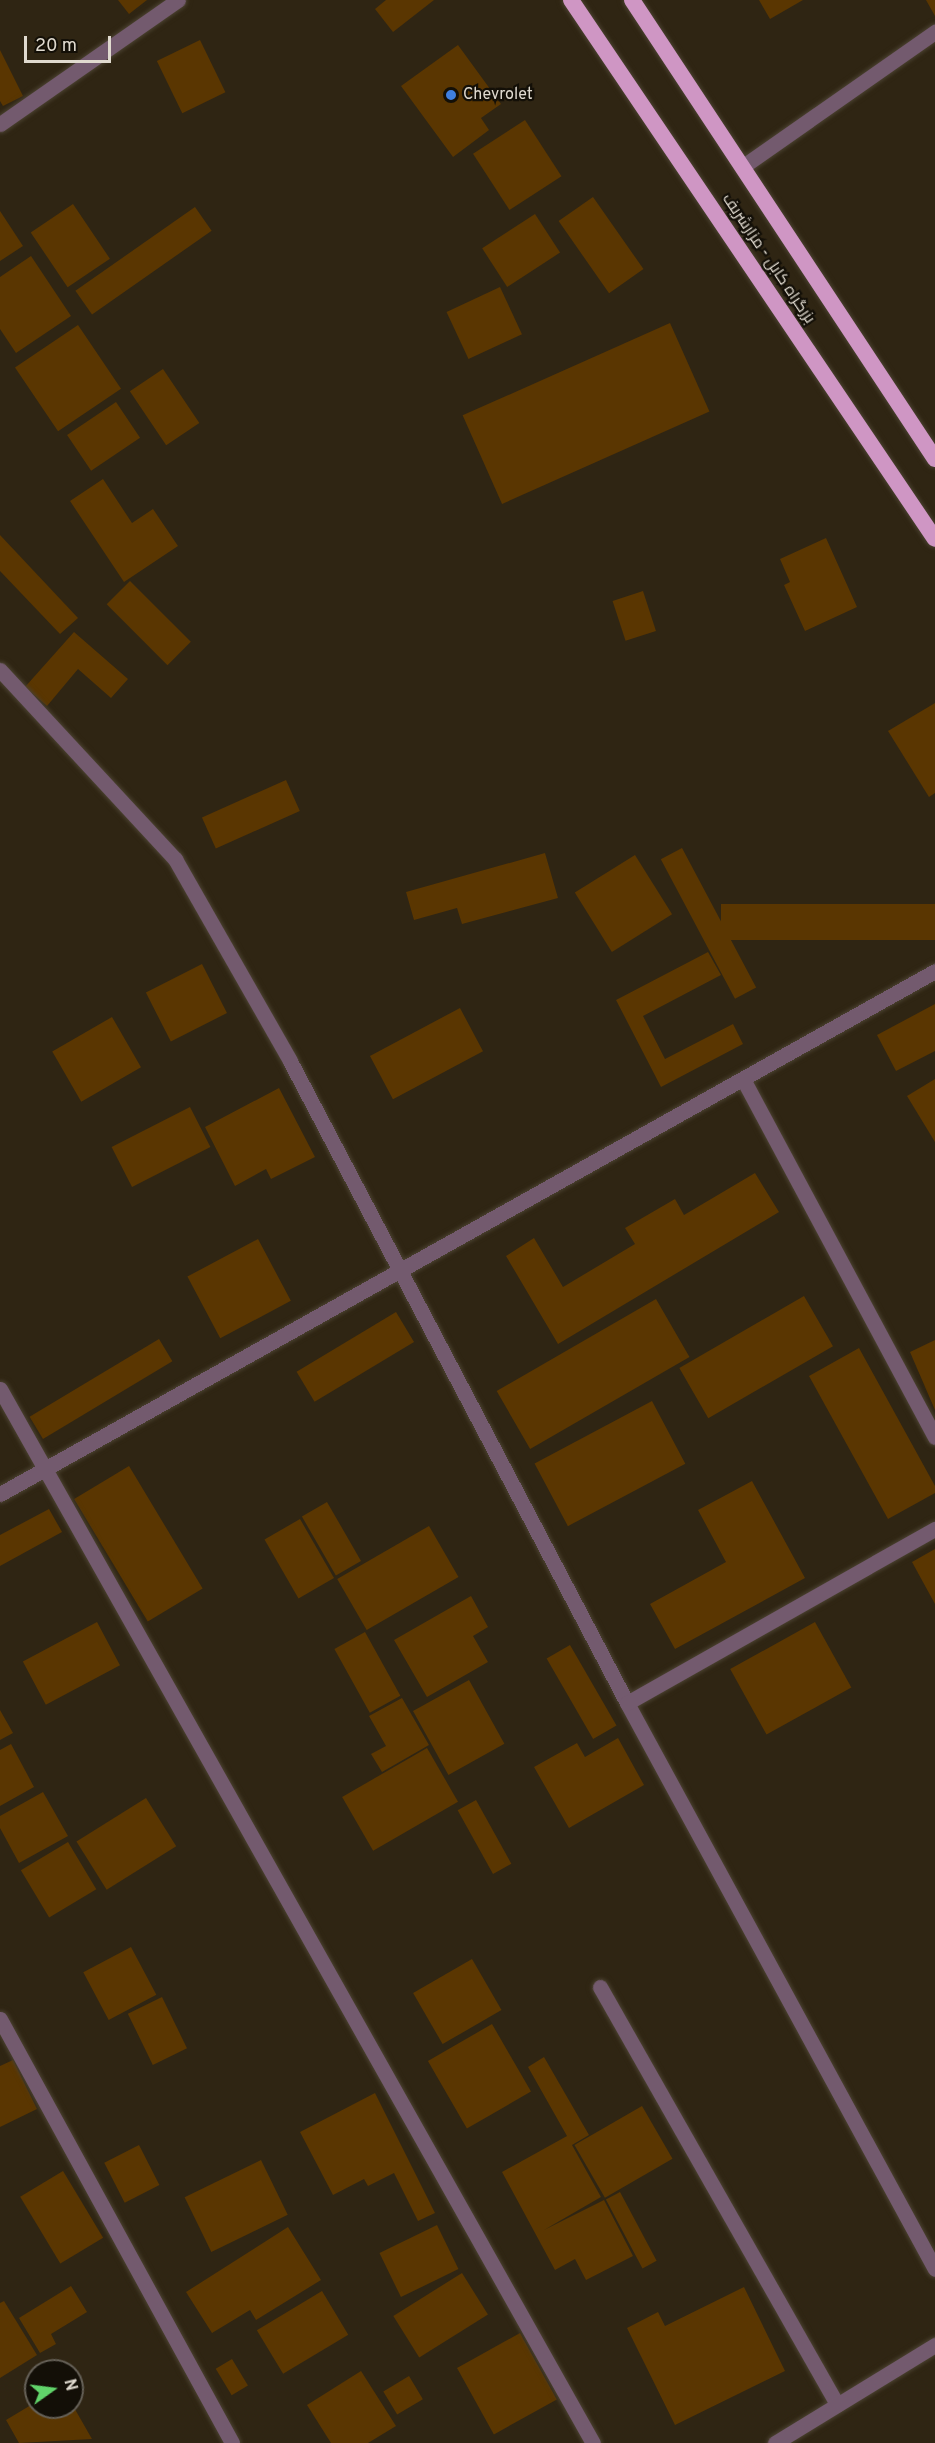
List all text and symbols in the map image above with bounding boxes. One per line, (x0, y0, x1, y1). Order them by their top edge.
scale bar (27, 24, 114, 62)
text: 20 m (35, 35, 77, 58)
place label: Chevrolet (463, 85, 533, 105)
marker: Chevrolet (444, 88, 458, 102)
street label: بزرگراه کابل - مزارشریف (717, 190, 819, 328)
north arrow (24, 2359, 84, 2419)
text: N (58, 2377, 81, 2393)

